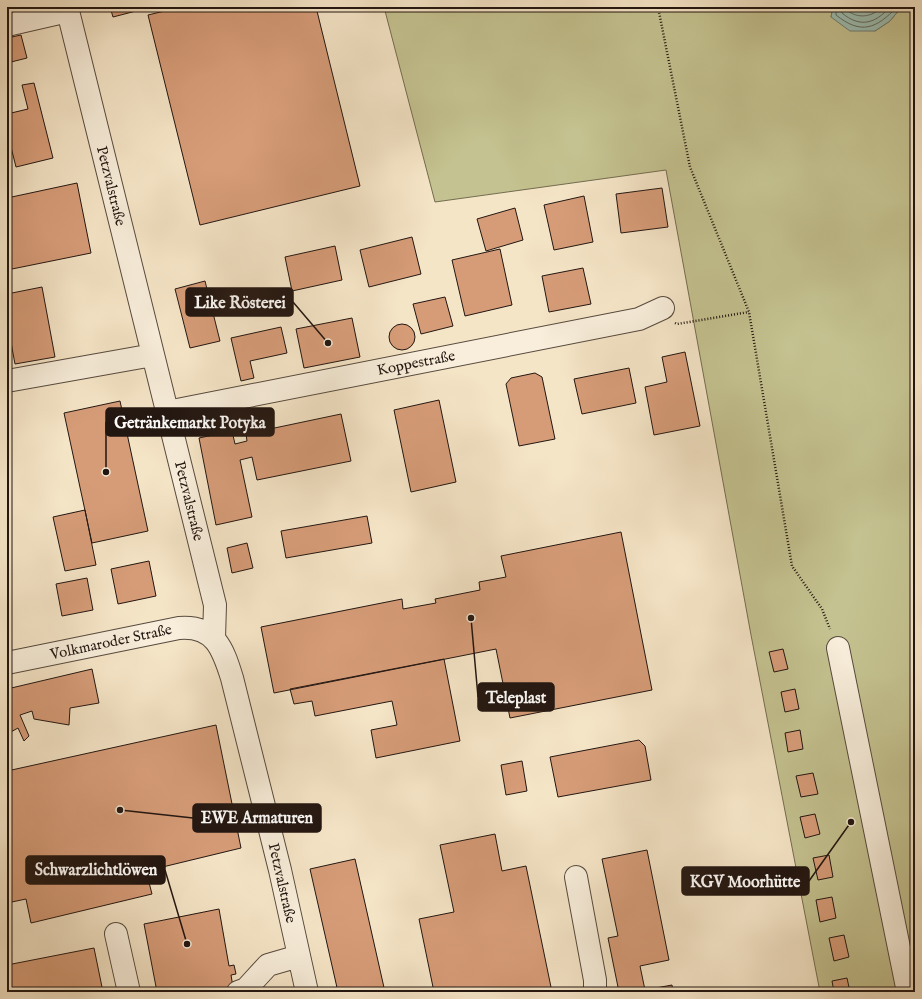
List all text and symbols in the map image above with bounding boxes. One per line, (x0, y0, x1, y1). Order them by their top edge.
street label: Petzvalstraße (92, 144, 130, 228)
callout: Like Rösterei (186, 288, 293, 316)
text: Like Rösterei (194, 294, 287, 314)
street label: Koppestraße (375, 346, 457, 380)
callout: Getränkemarkt Potyka (106, 408, 274, 436)
text: Getränkemarkt Potyka (114, 414, 267, 434)
street label: Petzvalstraße (170, 459, 208, 543)
street label: Volkmaroder Straße (47, 620, 174, 664)
callout: Teleplast (478, 683, 554, 711)
text: Teleplast (485, 689, 547, 709)
callout: EWE Armaturen (193, 804, 321, 832)
text: EWE Armaturen (201, 809, 314, 829)
street label: Petzvalstraße (264, 841, 300, 925)
callout: Schwarzlichtlöwen (26, 856, 165, 884)
text: Schwarzlichtlöwen (35, 861, 158, 881)
callout: KGV Moorhütte (682, 867, 809, 895)
text: KGV Moorhütte (690, 873, 801, 893)

